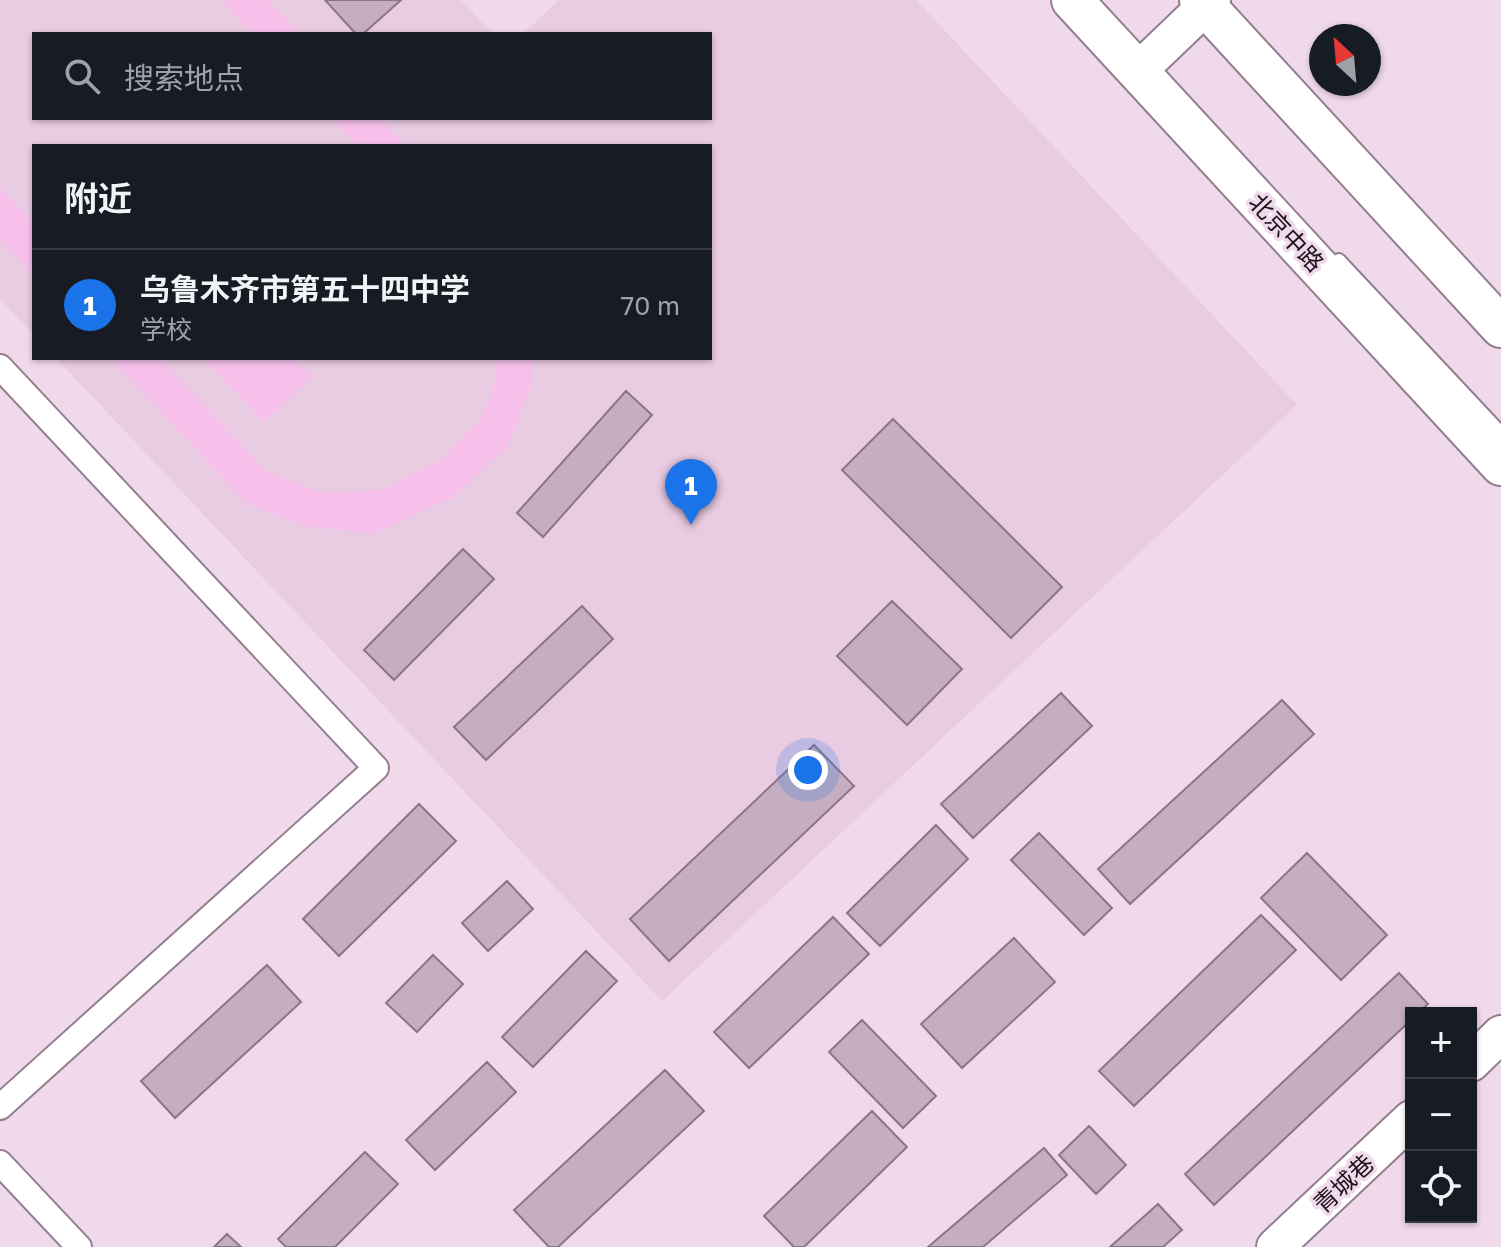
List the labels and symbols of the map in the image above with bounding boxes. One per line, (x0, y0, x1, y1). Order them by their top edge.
north arrow (1309, 24, 1381, 96)
street label: 北京中路 (1244, 187, 1330, 277)
pin: 1 (665, 459, 717, 525)
your location (788, 750, 828, 790)
street label: 青城巷 (1307, 1148, 1379, 1218)

